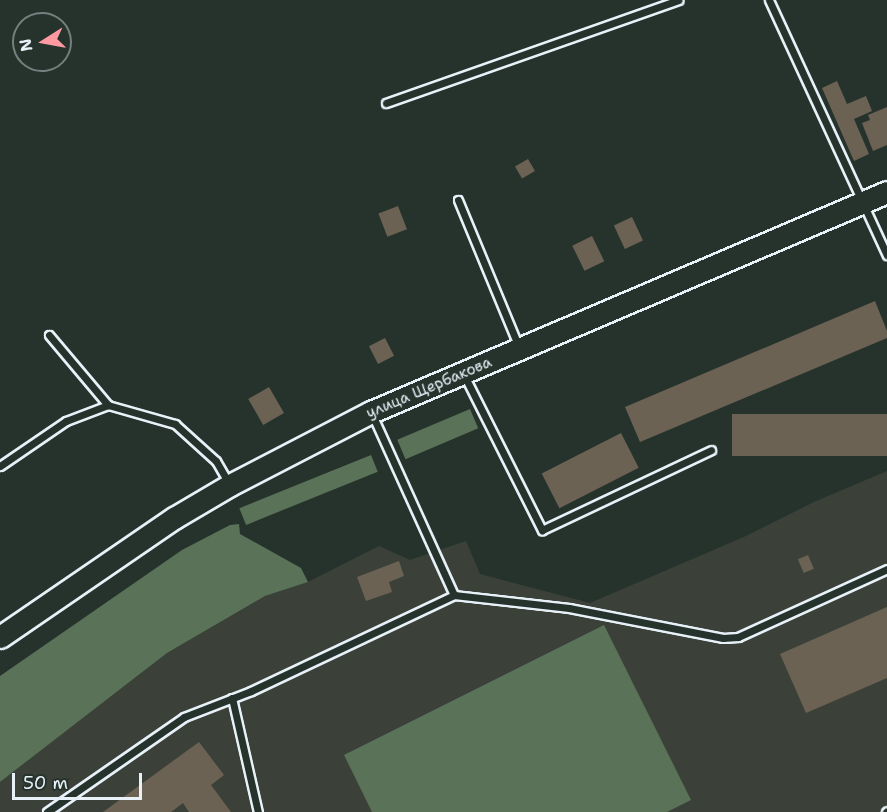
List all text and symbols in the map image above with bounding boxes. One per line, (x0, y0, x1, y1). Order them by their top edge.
north arrow (12, 12, 72, 72)
text: N (14, 37, 37, 53)
street label: улица Щербакова (364, 353, 494, 423)
scale bar (15, 761, 146, 799)
text: 50 m (23, 771, 68, 795)

